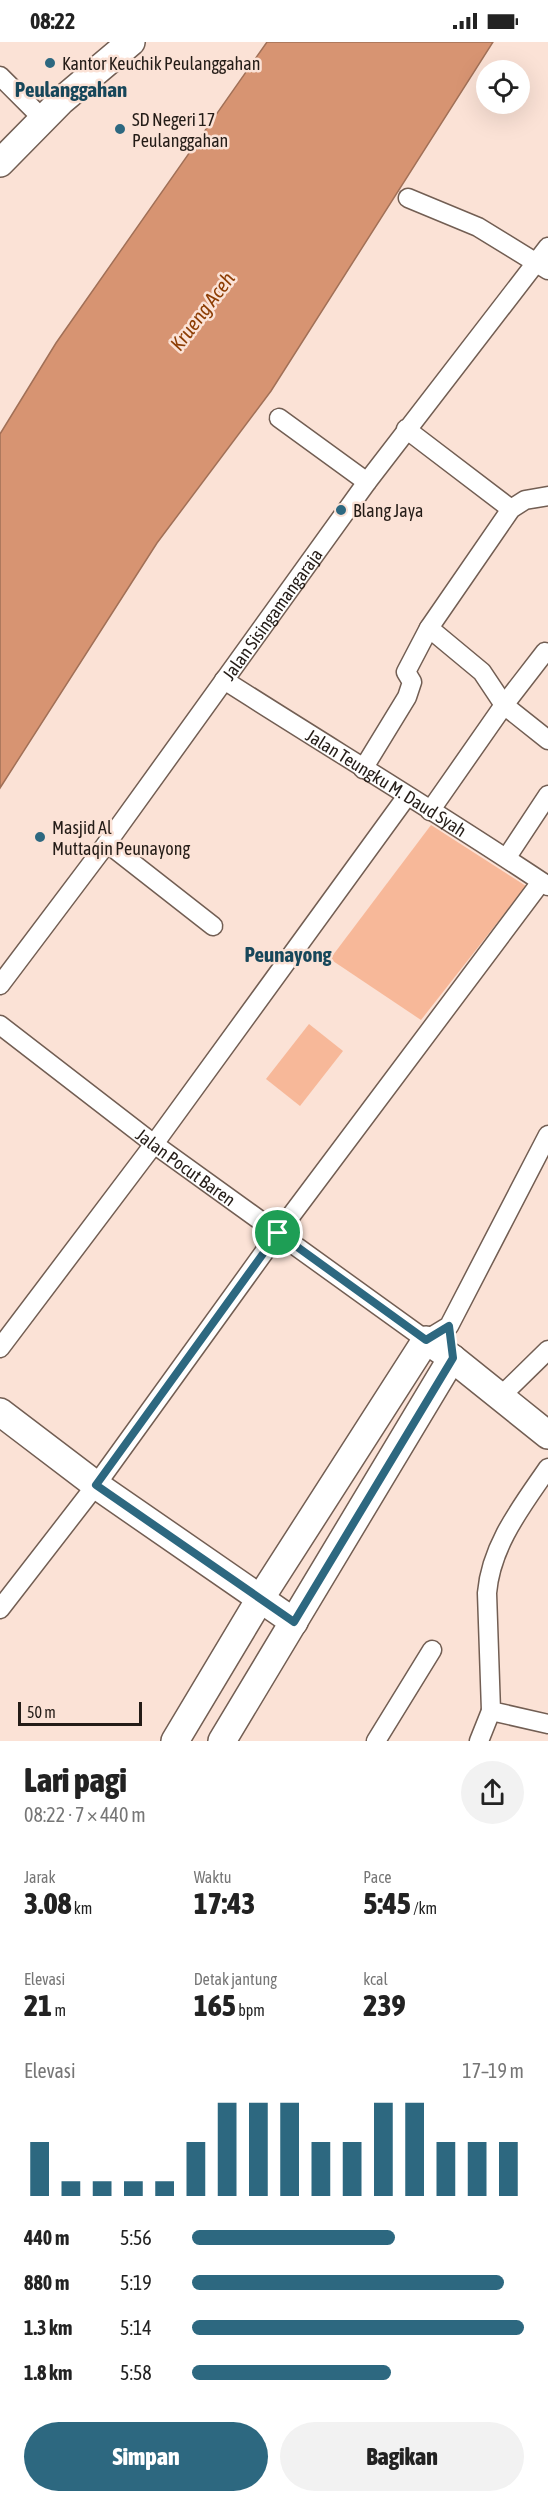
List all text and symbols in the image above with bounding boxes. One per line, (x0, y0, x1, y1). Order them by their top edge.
text: 08:22 (30, 8, 75, 34)
place label: Kantor Keuchik Peulanggahan (62, 53, 260, 74)
marker: Kantor Keuchik Peulanggahan (43, 56, 57, 70)
map controls (476, 60, 530, 114)
button: locate (476, 60, 530, 114)
district label: Peulanggahan (15, 77, 127, 101)
place label: SD Negeri 17 Peulanggahan (132, 109, 228, 151)
marker: SD Negeri 17 Peulanggahan (113, 122, 127, 136)
water label: Krueng Aceh (165, 267, 239, 355)
place label: Blang Jaya (353, 500, 423, 521)
marker: Blang Jaya (334, 503, 348, 517)
street label: Jalan Sisingamangaraja (218, 544, 326, 684)
street label: Jalan Teungku M. Daud Syah (302, 724, 471, 841)
place label: Masjid Al Muttaqin Peunayong (52, 817, 190, 859)
marker: Masjid Al Muttaqin Peunayong (33, 830, 47, 844)
district label: Peunayong (244, 942, 333, 966)
street label: Jalan Pocut Baren (132, 1124, 240, 1210)
pin (252, 1207, 303, 1258)
icon: arrive (261, 1216, 294, 1249)
scale bar (18, 1699, 142, 1726)
text: 50 m (27, 1703, 56, 1721)
text: Lari pagi (24, 1761, 127, 1799)
button: share (461, 1761, 524, 1824)
text: 08:22 · 7 × 440 m (24, 1803, 146, 1826)
text: Jarak (24, 1868, 55, 1886)
text: Waktu (194, 1868, 232, 1886)
text: Pace (363, 1868, 391, 1886)
text: 3.08 (24, 1886, 72, 1920)
text: 17:43 (194, 1886, 255, 1920)
text: 5:45 (363, 1886, 411, 1920)
text: km (72, 1899, 92, 1917)
text: /km (411, 1899, 437, 1917)
text: Elevasi (24, 1970, 65, 1988)
text: Detak jantung (194, 1970, 277, 1988)
text: kcal (363, 1970, 388, 1988)
text: 21 (24, 1988, 52, 2022)
text: 165 (194, 1988, 236, 2022)
text: 239 (363, 1988, 406, 2022)
text: m (52, 2001, 66, 2019)
text: bpm (236, 2001, 265, 2019)
text: Elevasi (24, 2059, 76, 2082)
text: 17–19 m (462, 2059, 524, 2082)
text: 440 m (24, 2226, 69, 2249)
text: 5:56 (120, 2226, 152, 2249)
text: 880 m (24, 2271, 69, 2294)
text: 5:19 (120, 2271, 152, 2294)
text: 1.3 km (24, 2316, 72, 2339)
text: 5:14 (120, 2316, 152, 2339)
text: 1.8 km (24, 2361, 72, 2384)
text: 5:58 (120, 2361, 152, 2384)
button: Simpan (24, 2422, 268, 2491)
button: Bagikan (280, 2422, 524, 2491)

